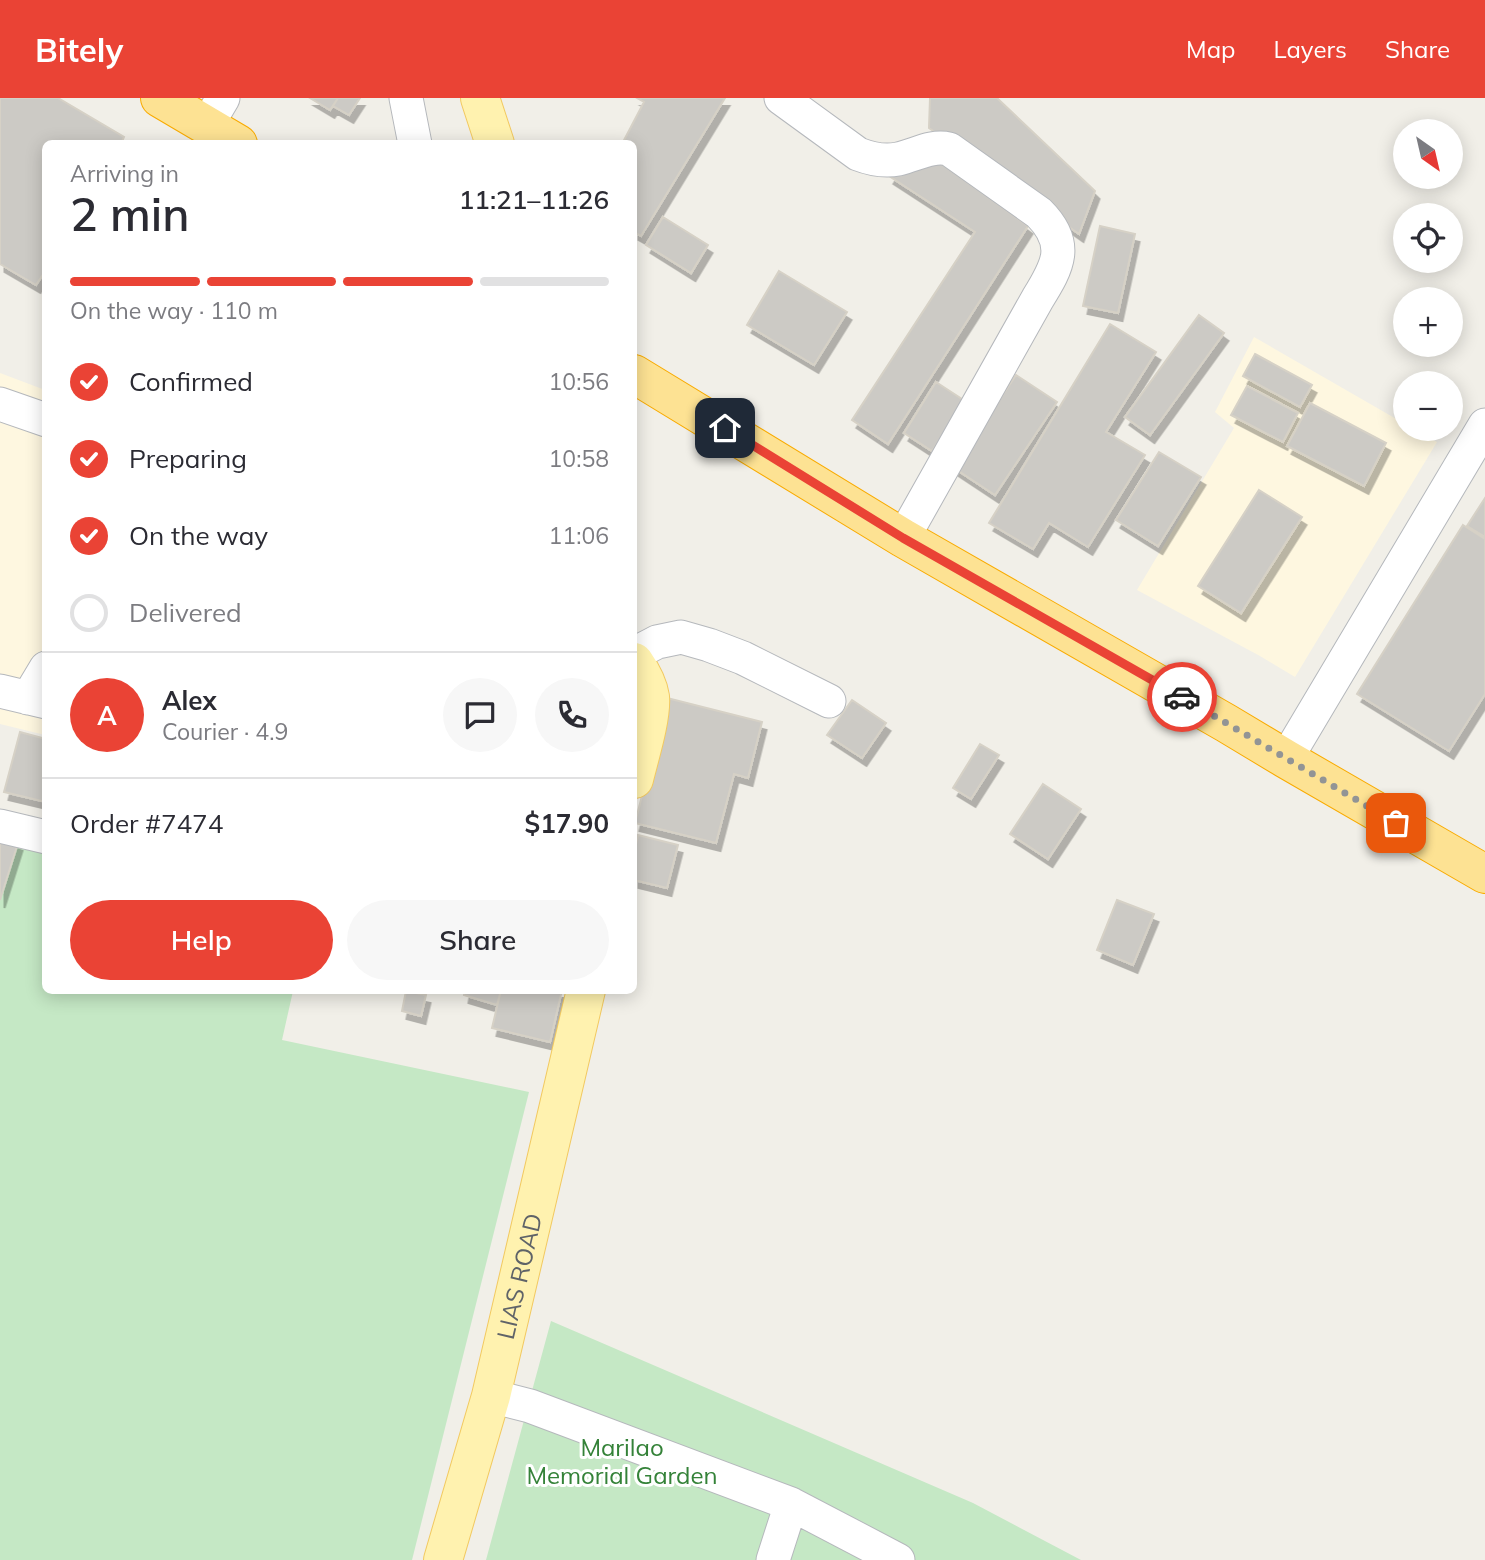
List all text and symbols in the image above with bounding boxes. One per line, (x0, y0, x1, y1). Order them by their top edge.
text: Bitely (35, 29, 123, 70)
text: Map (1186, 34, 1235, 64)
text: Layers (1273, 34, 1347, 64)
text: Share (1385, 34, 1450, 64)
north arrow (1393, 119, 1463, 189)
map controls (1393, 119, 1463, 441)
text: Arriving in (70, 159, 179, 188)
text: 11:21–11:26 (459, 183, 609, 216)
text: 2 min (70, 185, 189, 243)
button: locate (1393, 203, 1463, 273)
button: + (1393, 287, 1463, 357)
text: On the way · 110 m (70, 296, 278, 325)
icon: check (70, 363, 108, 401)
text: Confirmed (129, 365, 253, 398)
text: 10:56 (549, 367, 609, 396)
button: − (1393, 371, 1463, 441)
pin (695, 398, 755, 458)
icon: home (706, 409, 744, 447)
icon: check (70, 440, 108, 478)
text: Preparing (129, 442, 247, 475)
text: 10:58 (549, 444, 609, 473)
icon: check (70, 517, 108, 555)
text: On the way (129, 519, 268, 552)
text: 11:06 (549, 521, 609, 550)
text: Delivered (129, 596, 242, 629)
courier (1147, 662, 1217, 732)
button: chat (443, 678, 517, 752)
button: phone (535, 678, 609, 752)
icon: car (1163, 678, 1201, 716)
text: Alex (162, 684, 217, 717)
text: A (97, 699, 117, 732)
text: Courier · 4.9 (162, 717, 288, 746)
pin (1366, 793, 1426, 853)
icon: bag (1377, 804, 1415, 842)
text: Order #7474 (70, 807, 223, 840)
text: $17.90 (525, 807, 609, 840)
button: Help (70, 900, 333, 980)
button: Share (347, 900, 609, 980)
street label: LIAS ROAD (490, 1210, 548, 1342)
park label: Marilao Memorial Garden (526, 1432, 718, 1490)

